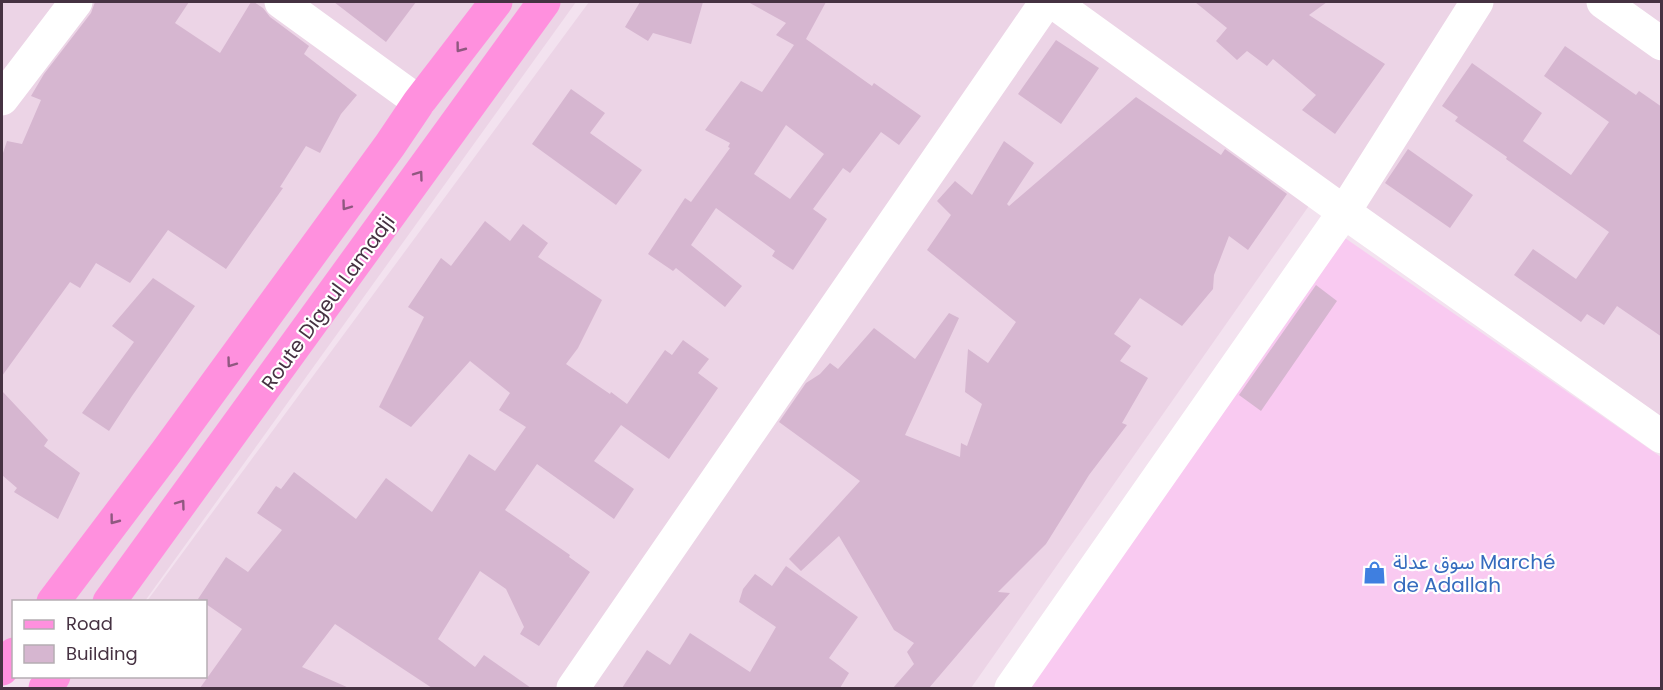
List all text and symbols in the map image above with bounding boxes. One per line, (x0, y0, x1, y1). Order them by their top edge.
one-way arrow (456, 41, 467, 52)
one-way arrow (412, 171, 423, 182)
one-way arrow (342, 199, 353, 210)
street label: Route Digeul Lamadji (255, 209, 401, 395)
one-way arrow (227, 357, 238, 368)
one-way arrow (174, 499, 185, 510)
one-way arrow (111, 513, 122, 524)
place label: سوق عدلة Marché de Adallah (1393, 548, 1555, 599)
shop icon: سوق عدلة Marché de Adallah (1362, 560, 1388, 586)
legend (12, 600, 207, 678)
text: Road (66, 611, 113, 636)
text: Building (66, 641, 138, 666)

